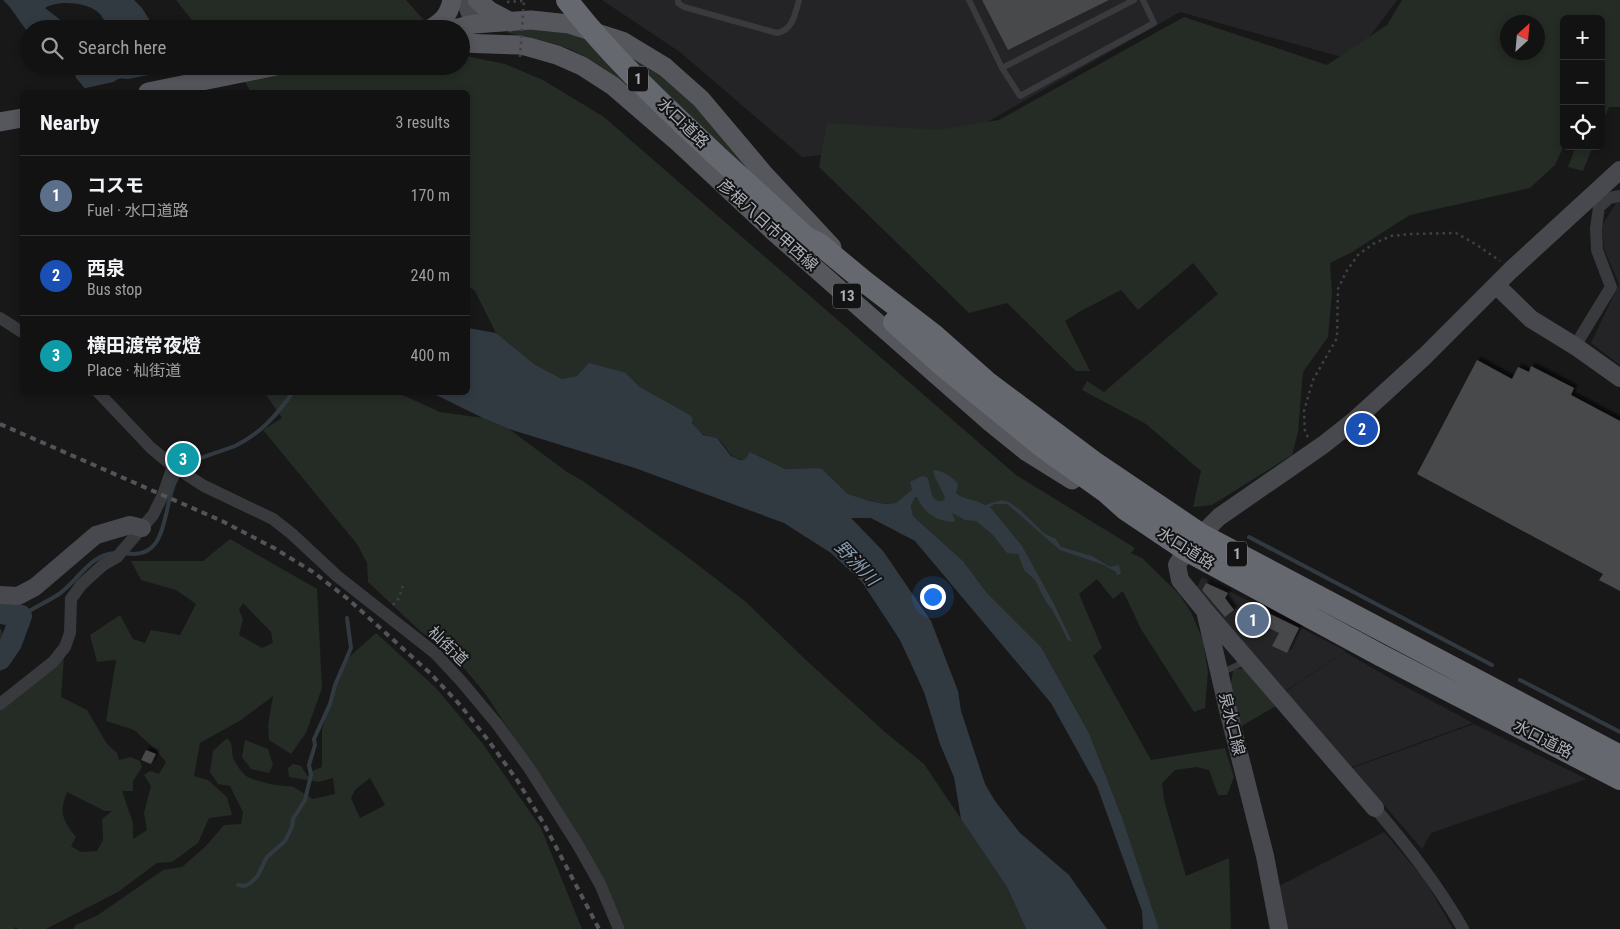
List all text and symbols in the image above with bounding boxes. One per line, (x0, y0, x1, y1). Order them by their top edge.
north arrow (1500, 15, 1545, 60)
map controls (1560, 15, 1605, 150)
button: + (1560, 15, 1605, 60)
search box (20, 20, 470, 75)
icon: search (38, 34, 66, 62)
text: Search here (78, 36, 166, 59)
button: − (1560, 60, 1605, 105)
road number: 1 (628, 66, 648, 92)
street label: 水口道路 (653, 94, 713, 152)
button: locate (1560, 105, 1605, 150)
text: Nearby (40, 111, 99, 135)
text: 3 results (395, 113, 450, 132)
text: コスモ (87, 174, 144, 197)
street label: 彦根八日市甲西線 (714, 175, 822, 275)
text: 1 (52, 186, 60, 205)
text: 170 m (411, 186, 450, 205)
text: Fuel · 水口道路 (87, 201, 189, 220)
text: 西泉 (87, 257, 125, 280)
text: 2 (52, 266, 60, 285)
text: 240 m (411, 266, 450, 285)
text: Bus stop (87, 280, 142, 299)
road number: 13 (833, 284, 861, 308)
text: 横田渡常夜燈 (87, 334, 201, 357)
text: 3 (52, 346, 60, 365)
text: 400 m (411, 346, 450, 365)
text: Place · 杣街道 (87, 361, 181, 380)
pin: 2 (1346, 410, 1378, 448)
pin: 3 (167, 440, 199, 478)
street label: 水口道路 (1154, 523, 1218, 573)
water label: 野洲川 (831, 536, 885, 591)
road number: 1 (1227, 542, 1247, 566)
your location (920, 584, 946, 610)
pin: 1 (1237, 601, 1269, 639)
street label: 杣街道 (424, 622, 472, 670)
street label: 泉水口線 (1215, 691, 1249, 757)
street label: 水口道路 (1510, 716, 1576, 762)

